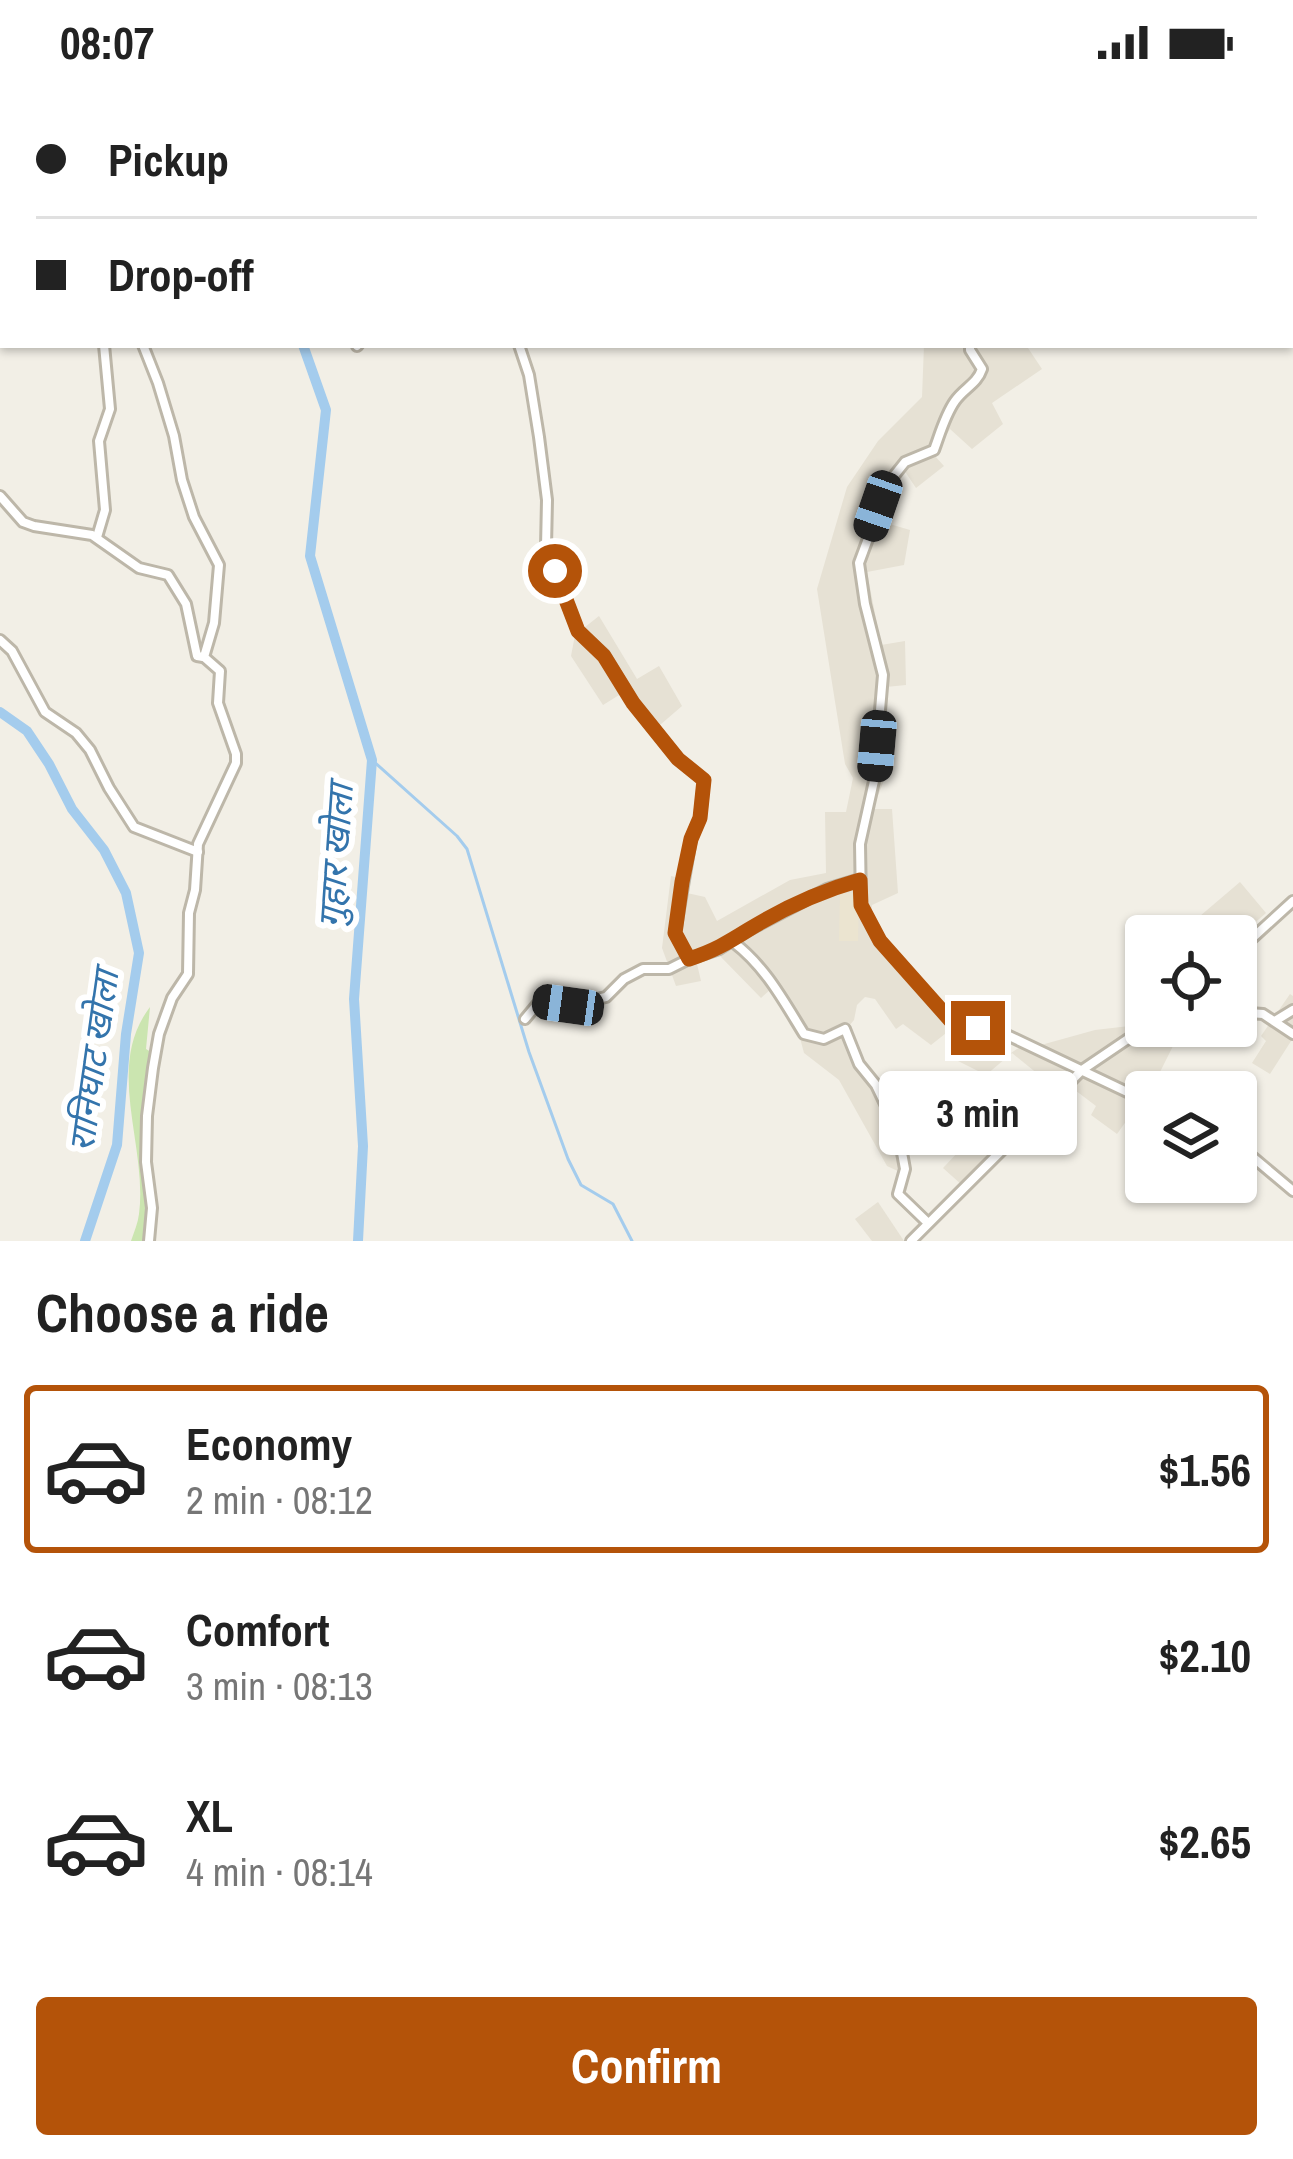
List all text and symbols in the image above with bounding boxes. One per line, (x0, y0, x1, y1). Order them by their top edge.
text: 08:07 (60, 12, 154, 73)
text: Pickup (108, 129, 229, 190)
text: Drop-off (108, 244, 254, 305)
car (849, 466, 907, 546)
route start (528, 544, 582, 598)
car (856, 709, 898, 783)
water label: गुहार खोला (306, 776, 364, 930)
map controls (1125, 915, 1257, 1203)
button: locate (1125, 915, 1257, 1047)
water label: रानिघाट खोला (57, 961, 130, 1155)
car (530, 982, 606, 1028)
route end (951, 1001, 1005, 1055)
callout: 3 min (879, 1070, 1077, 1154)
button: layers (1125, 1071, 1257, 1203)
text: 3 min (936, 1087, 1020, 1139)
text: Choose a ride (36, 1276, 329, 1349)
text: Economy (186, 1413, 352, 1474)
icon: car (42, 1415, 150, 1523)
text: $1.56 (1159, 1439, 1251, 1500)
text: 2 min · 08:12 (186, 1474, 373, 1526)
text: Comfort (186, 1599, 329, 1660)
icon: car (42, 1601, 150, 1709)
text: $2.10 (1159, 1625, 1251, 1686)
text: 3 min · 08:13 (186, 1660, 373, 1712)
text: XL (186, 1785, 233, 1846)
icon: car (42, 1787, 150, 1895)
text: $2.65 (1159, 1811, 1251, 1872)
text: 4 min · 08:14 (186, 1846, 373, 1898)
button: Confirm (36, 1997, 1257, 2135)

